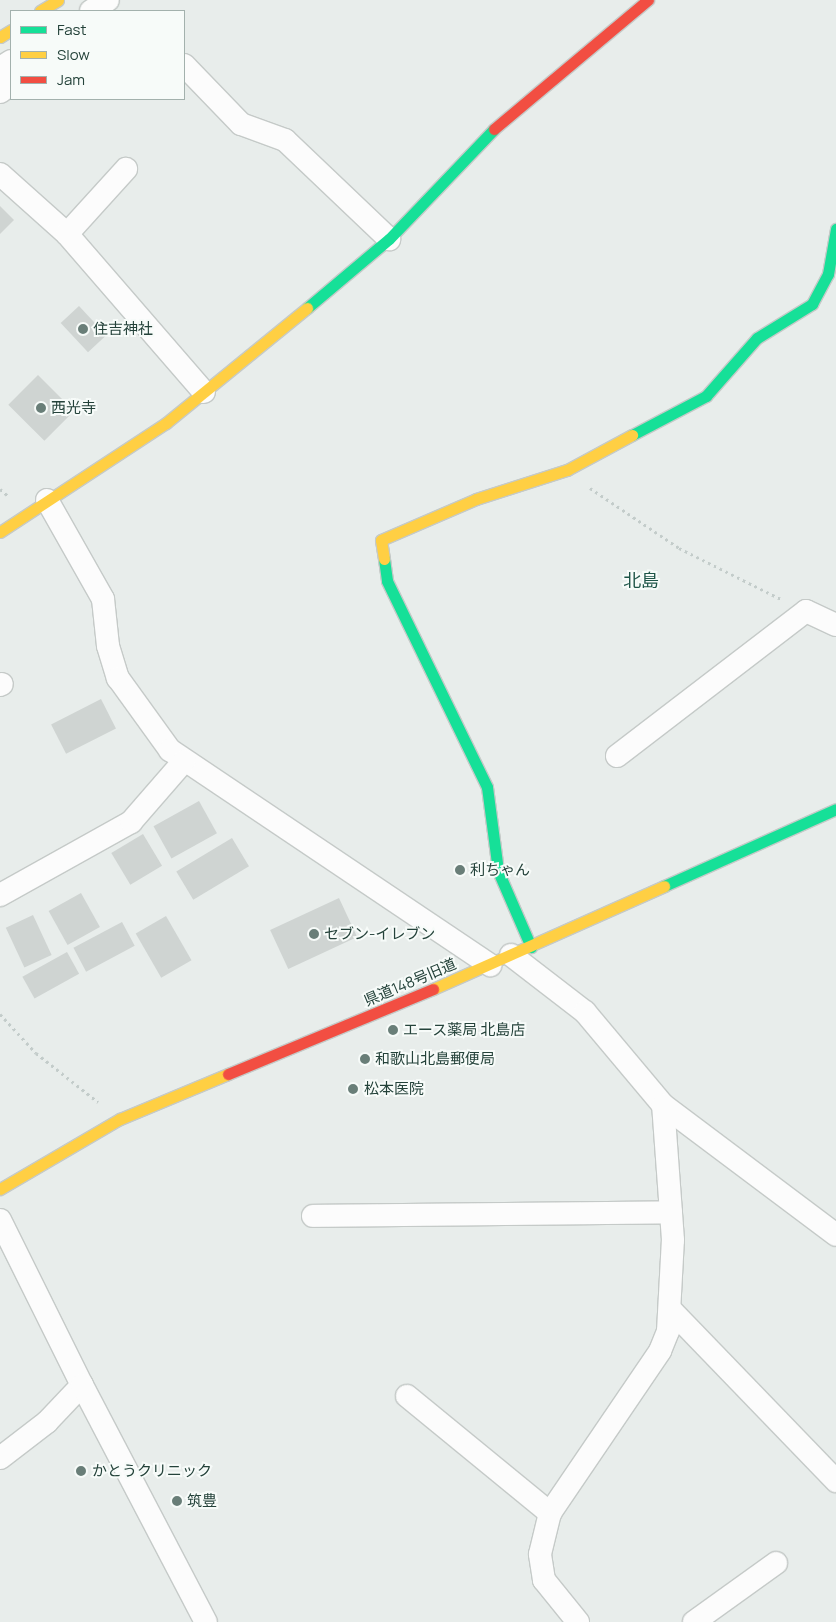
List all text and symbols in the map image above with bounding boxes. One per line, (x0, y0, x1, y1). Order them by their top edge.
legend (10, 10, 185, 100)
text: Fast (57, 19, 86, 40)
text: Slow (57, 44, 90, 65)
text: Jam (57, 69, 85, 90)
place label: 住吉神社 (93, 320, 153, 338)
marker: 住吉神社 (77, 323, 89, 335)
place label: 西光寺 (51, 399, 96, 417)
marker: 西光寺 (35, 402, 47, 414)
district label: 北島 (623, 569, 659, 591)
place label: 利ちゃん (470, 861, 530, 879)
marker: 利ちゃん (454, 864, 466, 876)
place label: セブン-イレブン (324, 925, 435, 943)
marker: セブン-イレブン (308, 928, 320, 940)
street label: 県道148号旧道 (361, 954, 459, 1010)
place label: エース薬局 北島店 (403, 1021, 526, 1039)
marker: エース薬局 北島店 (387, 1024, 399, 1036)
place label: 和歌山北島郵便局 (375, 1050, 495, 1068)
marker: 和歌山北島郵便局 (359, 1053, 371, 1065)
place label: 松本医院 (364, 1080, 424, 1098)
marker: 松本医院 (346, 1082, 360, 1096)
place label: かとうクリニック (92, 1462, 212, 1480)
marker: かとうクリニック (74, 1464, 88, 1478)
place label: 筑豊 (187, 1492, 217, 1510)
marker: 筑豊 (171, 1495, 183, 1507)

